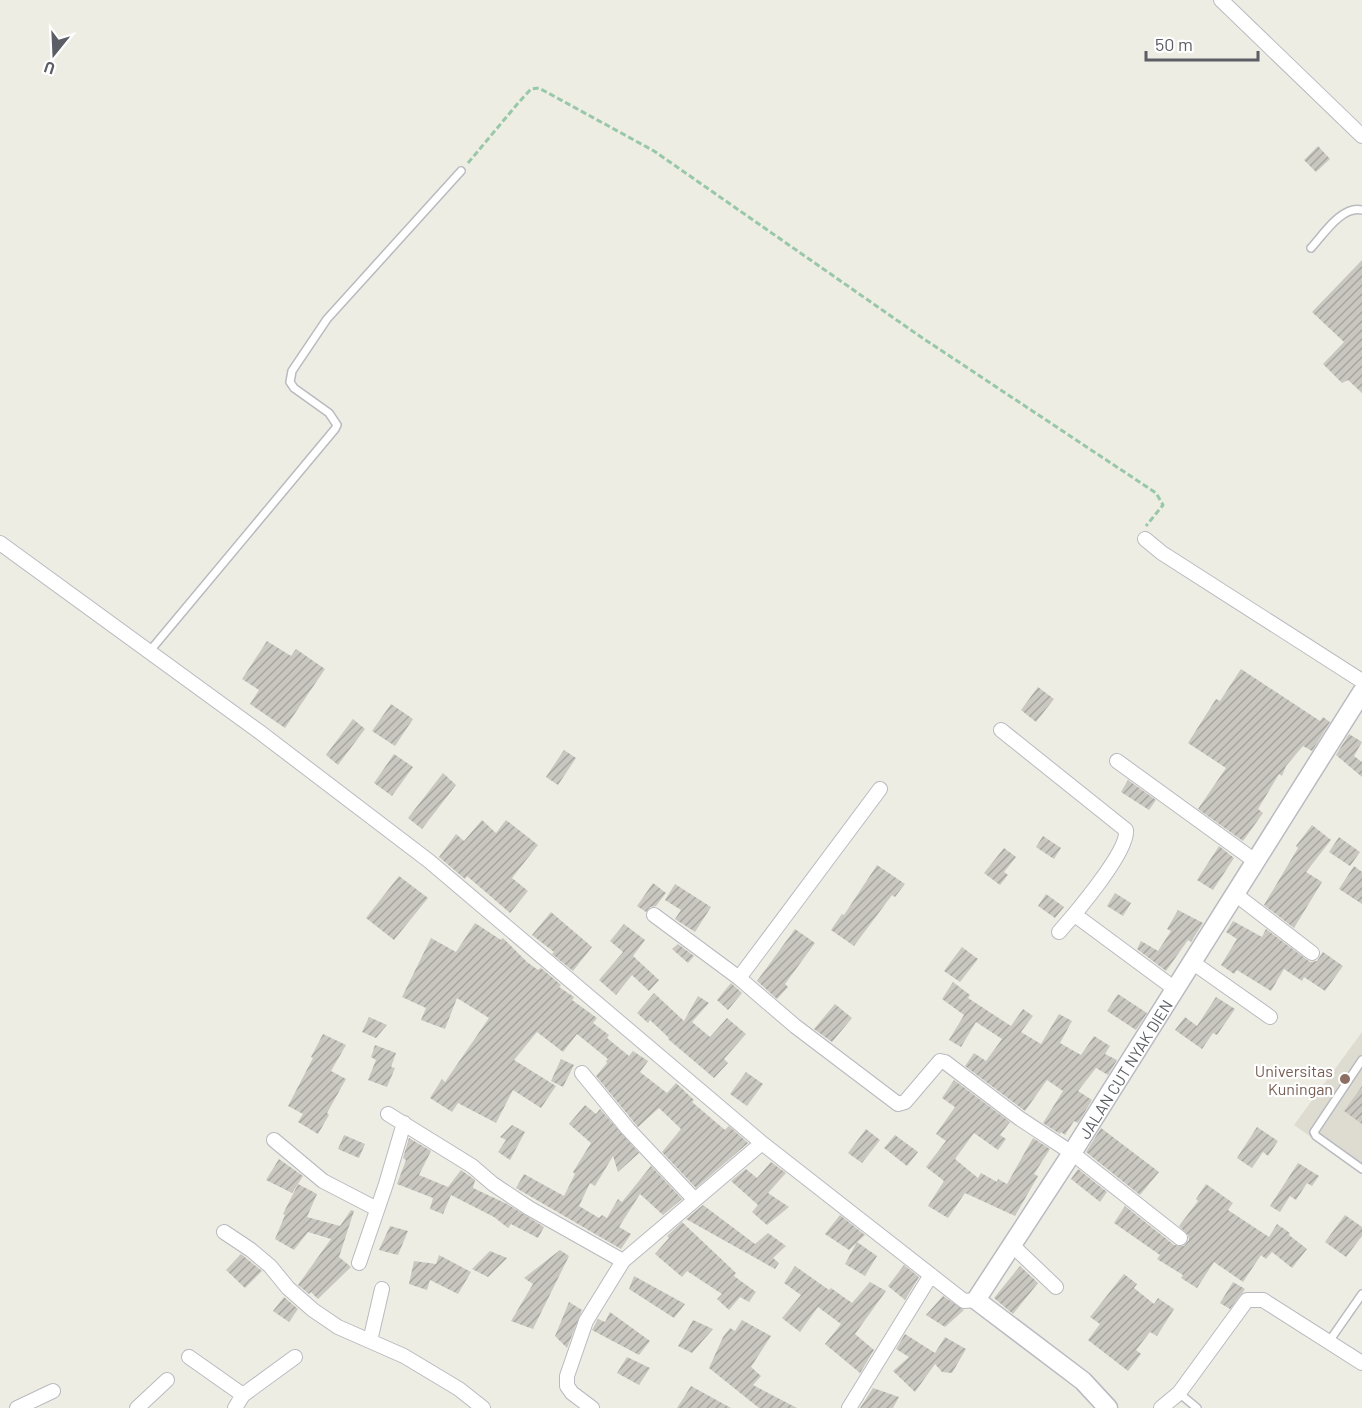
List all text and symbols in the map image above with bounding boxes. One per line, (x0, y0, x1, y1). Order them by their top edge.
north arrow (24, 24, 84, 84)
scale bar (1146, 24, 1258, 62)
text: 50 m (1155, 33, 1193, 55)
text: U (41, 58, 57, 79)
street label: JALAN CUT NYAK DIEN (1074, 996, 1176, 1142)
place label: Universitas Kuningan (1255, 1061, 1333, 1098)
marker: Universitas Kuningan (1338, 1072, 1352, 1086)

